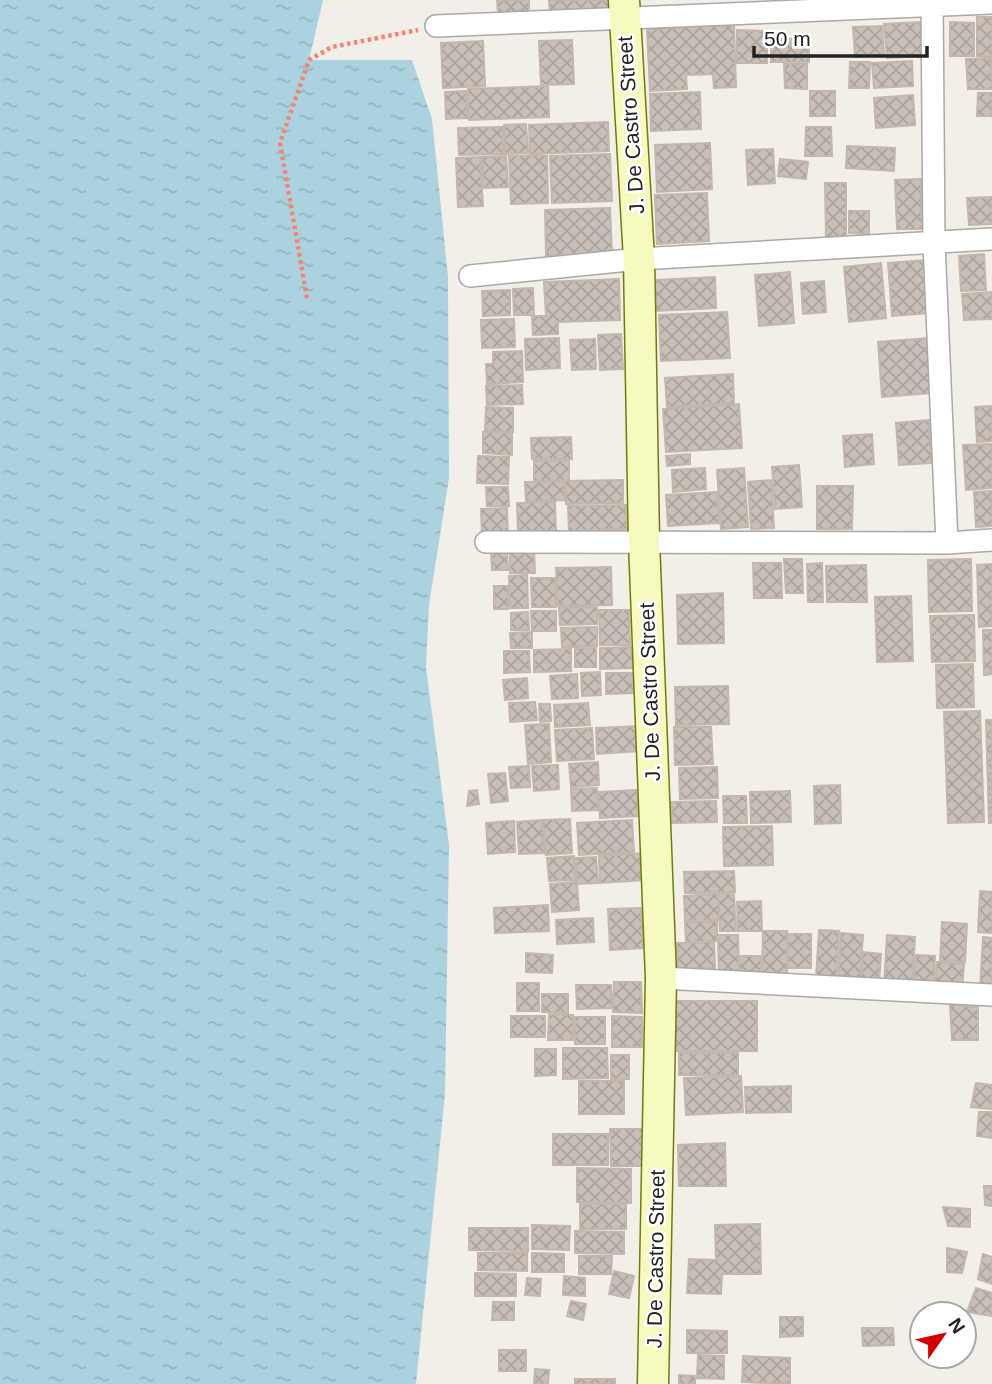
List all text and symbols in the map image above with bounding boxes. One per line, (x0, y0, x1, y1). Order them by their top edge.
scale bar (754, 14, 927, 58)
text: 50 m (764, 27, 811, 50)
street label: J. De Castro Street (613, 35, 648, 215)
street label: J. De Castro Street (635, 602, 664, 782)
street label: J. De Castro Street (642, 1169, 669, 1348)
north arrow (908, 1300, 978, 1370)
text: N (944, 1314, 969, 1337)

